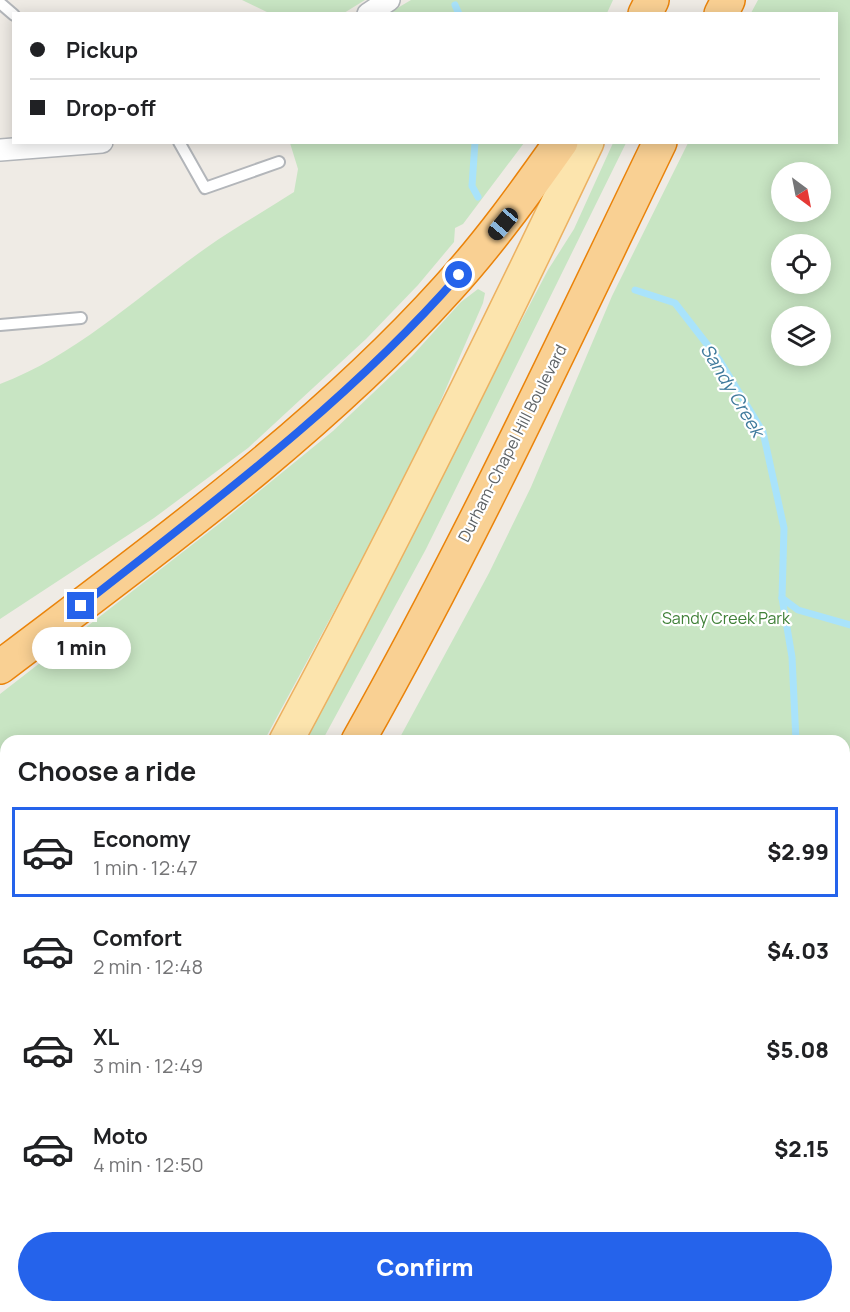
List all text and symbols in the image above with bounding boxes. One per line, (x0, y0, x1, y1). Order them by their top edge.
text: Pickup (66, 35, 138, 65)
text: Drop-off (66, 93, 156, 123)
north arrow (771, 162, 831, 222)
map controls (771, 162, 831, 366)
car (485, 204, 521, 244)
button: locate (771, 234, 831, 294)
route start (445, 261, 472, 288)
button: layers (771, 306, 831, 366)
water label: Sandy Creek (696, 339, 772, 444)
street label: Durham-Chapel Hill Boulevard (453, 341, 571, 545)
route end (67, 592, 94, 619)
park label: Sandy Creek Park (662, 607, 791, 629)
callout: 1 min (32, 627, 130, 669)
text: 1 min (56, 634, 107, 661)
text: Choose a ride (18, 752, 196, 789)
text: Economy (93, 824, 191, 854)
icon: car (21, 825, 75, 879)
text: $2.99 (767, 837, 829, 867)
text: 1 min · 12:47 (93, 854, 198, 881)
text: Comfort (93, 923, 182, 953)
icon: car (21, 924, 75, 978)
text: $4.03 (767, 936, 829, 966)
text: 2 min · 12:48 (93, 953, 203, 980)
text: XL (93, 1022, 119, 1052)
icon: car (21, 1023, 75, 1077)
text: $5.08 (766, 1035, 829, 1065)
text: 3 min · 12:49 (93, 1052, 203, 1079)
text: Moto (93, 1121, 148, 1151)
icon: car (21, 1122, 75, 1176)
text: $2.15 (774, 1134, 829, 1164)
text: 4 min · 12:50 (93, 1151, 204, 1178)
button: Confirm (18, 1232, 832, 1301)

